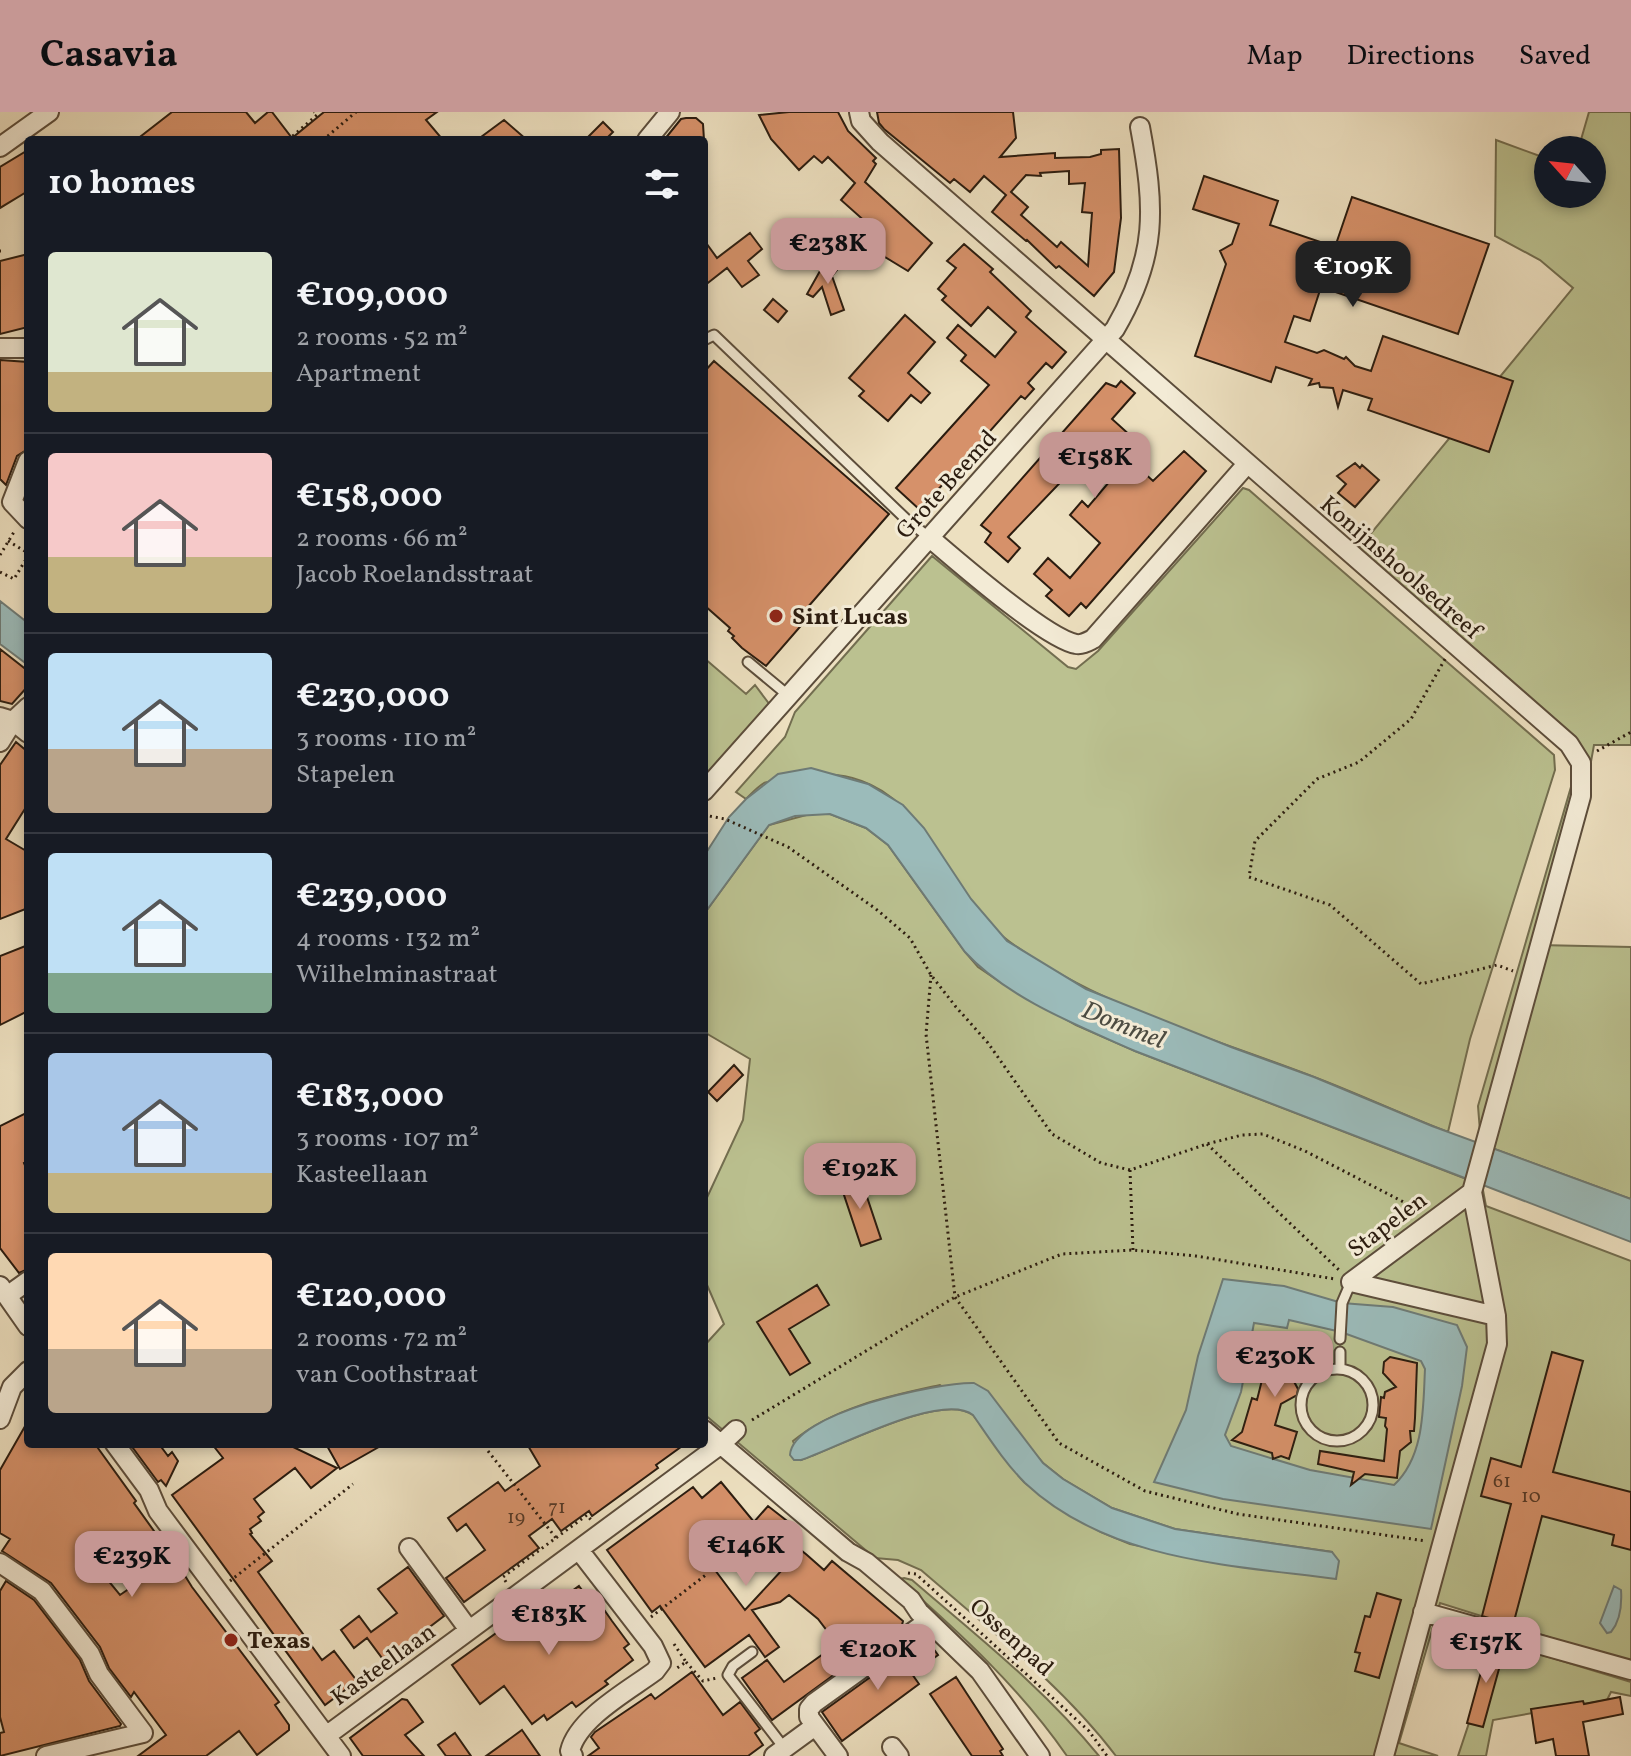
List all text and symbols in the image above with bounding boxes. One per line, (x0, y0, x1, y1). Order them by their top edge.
text: Casavia (40, 30, 178, 83)
text: Map (1247, 37, 1303, 76)
text: Directions (1347, 37, 1475, 76)
text: Saved (1519, 37, 1591, 76)
north arrow (1534, 136, 1606, 208)
map controls (1534, 136, 1606, 208)
text: 10 homes (48, 161, 196, 208)
icon: filters (640, 162, 684, 206)
pin: €238K (772, 218, 884, 286)
text: €238K (789, 226, 867, 262)
pin: €109K (1297, 241, 1409, 309)
text: €109K (1314, 249, 1392, 285)
text: €109,000 (296, 273, 448, 320)
icon: home (112, 284, 208, 380)
text: 2 rooms · 52 m² (296, 320, 468, 356)
text: Apartment (296, 356, 421, 392)
street label: Grote Beemd (889, 423, 1006, 548)
pin: €158K (1039, 432, 1151, 500)
text: €158K (1057, 440, 1133, 476)
text: €158,000 (296, 474, 442, 521)
icon: home (112, 485, 208, 581)
street label: Konijnshoolsedreef (1312, 489, 1490, 650)
text: 2 rooms · 66 m² (296, 521, 468, 557)
text: Jacob Roelandsstraat (296, 557, 533, 593)
place label: Sint Lucas (792, 601, 908, 635)
marker: Sint Lucas (767, 607, 785, 625)
text: €230,000 (296, 674, 449, 721)
icon: home (112, 685, 208, 781)
text: 3 rooms · 110 m² (296, 721, 476, 757)
text: Stapelen (296, 757, 395, 793)
text: €239,000 (296, 874, 447, 921)
icon: home (112, 885, 208, 981)
text: 4 rooms · 132 m² (296, 921, 480, 957)
text: Wilhelminastraat (296, 957, 498, 993)
water label: Dommel (1076, 993, 1171, 1059)
text: €183,000 (296, 1074, 444, 1121)
icon: home (112, 1085, 208, 1181)
text: 3 rooms · 107 m² (296, 1121, 479, 1157)
pin: €192K (804, 1143, 916, 1211)
text: €192K (822, 1151, 898, 1187)
text: Kasteellaan (296, 1157, 428, 1193)
street label: Stapelen (1341, 1184, 1435, 1267)
text: €120,000 (296, 1274, 447, 1321)
icon: home (112, 1285, 208, 1381)
text: 2 rooms · 72 m² (296, 1321, 467, 1357)
pin: €230K (1219, 1331, 1331, 1399)
text: €230K (1235, 1339, 1315, 1375)
text: van Coothstraat (296, 1357, 478, 1393)
house number: 61 (1493, 1468, 1511, 1496)
house number: 10 (1521, 1483, 1541, 1511)
house number: 71 (548, 1494, 566, 1522)
house number: 19 (507, 1504, 525, 1532)
pin: €146K (690, 1520, 802, 1588)
text: €146K (707, 1528, 785, 1564)
pin: €239K (76, 1531, 188, 1599)
text: €239K (93, 1539, 171, 1575)
pin: €183K (493, 1589, 605, 1657)
street label: Ossenpad (961, 1591, 1060, 1686)
text: €183K (511, 1597, 587, 1633)
street label: Kasteellaan (325, 1616, 444, 1715)
pin: €157K (1430, 1617, 1542, 1685)
pin: €120K (822, 1624, 934, 1692)
place label: Texas (247, 1625, 311, 1659)
text: €157K (1449, 1625, 1523, 1661)
marker: Texas (222, 1631, 240, 1649)
text: €120K (839, 1632, 917, 1668)

